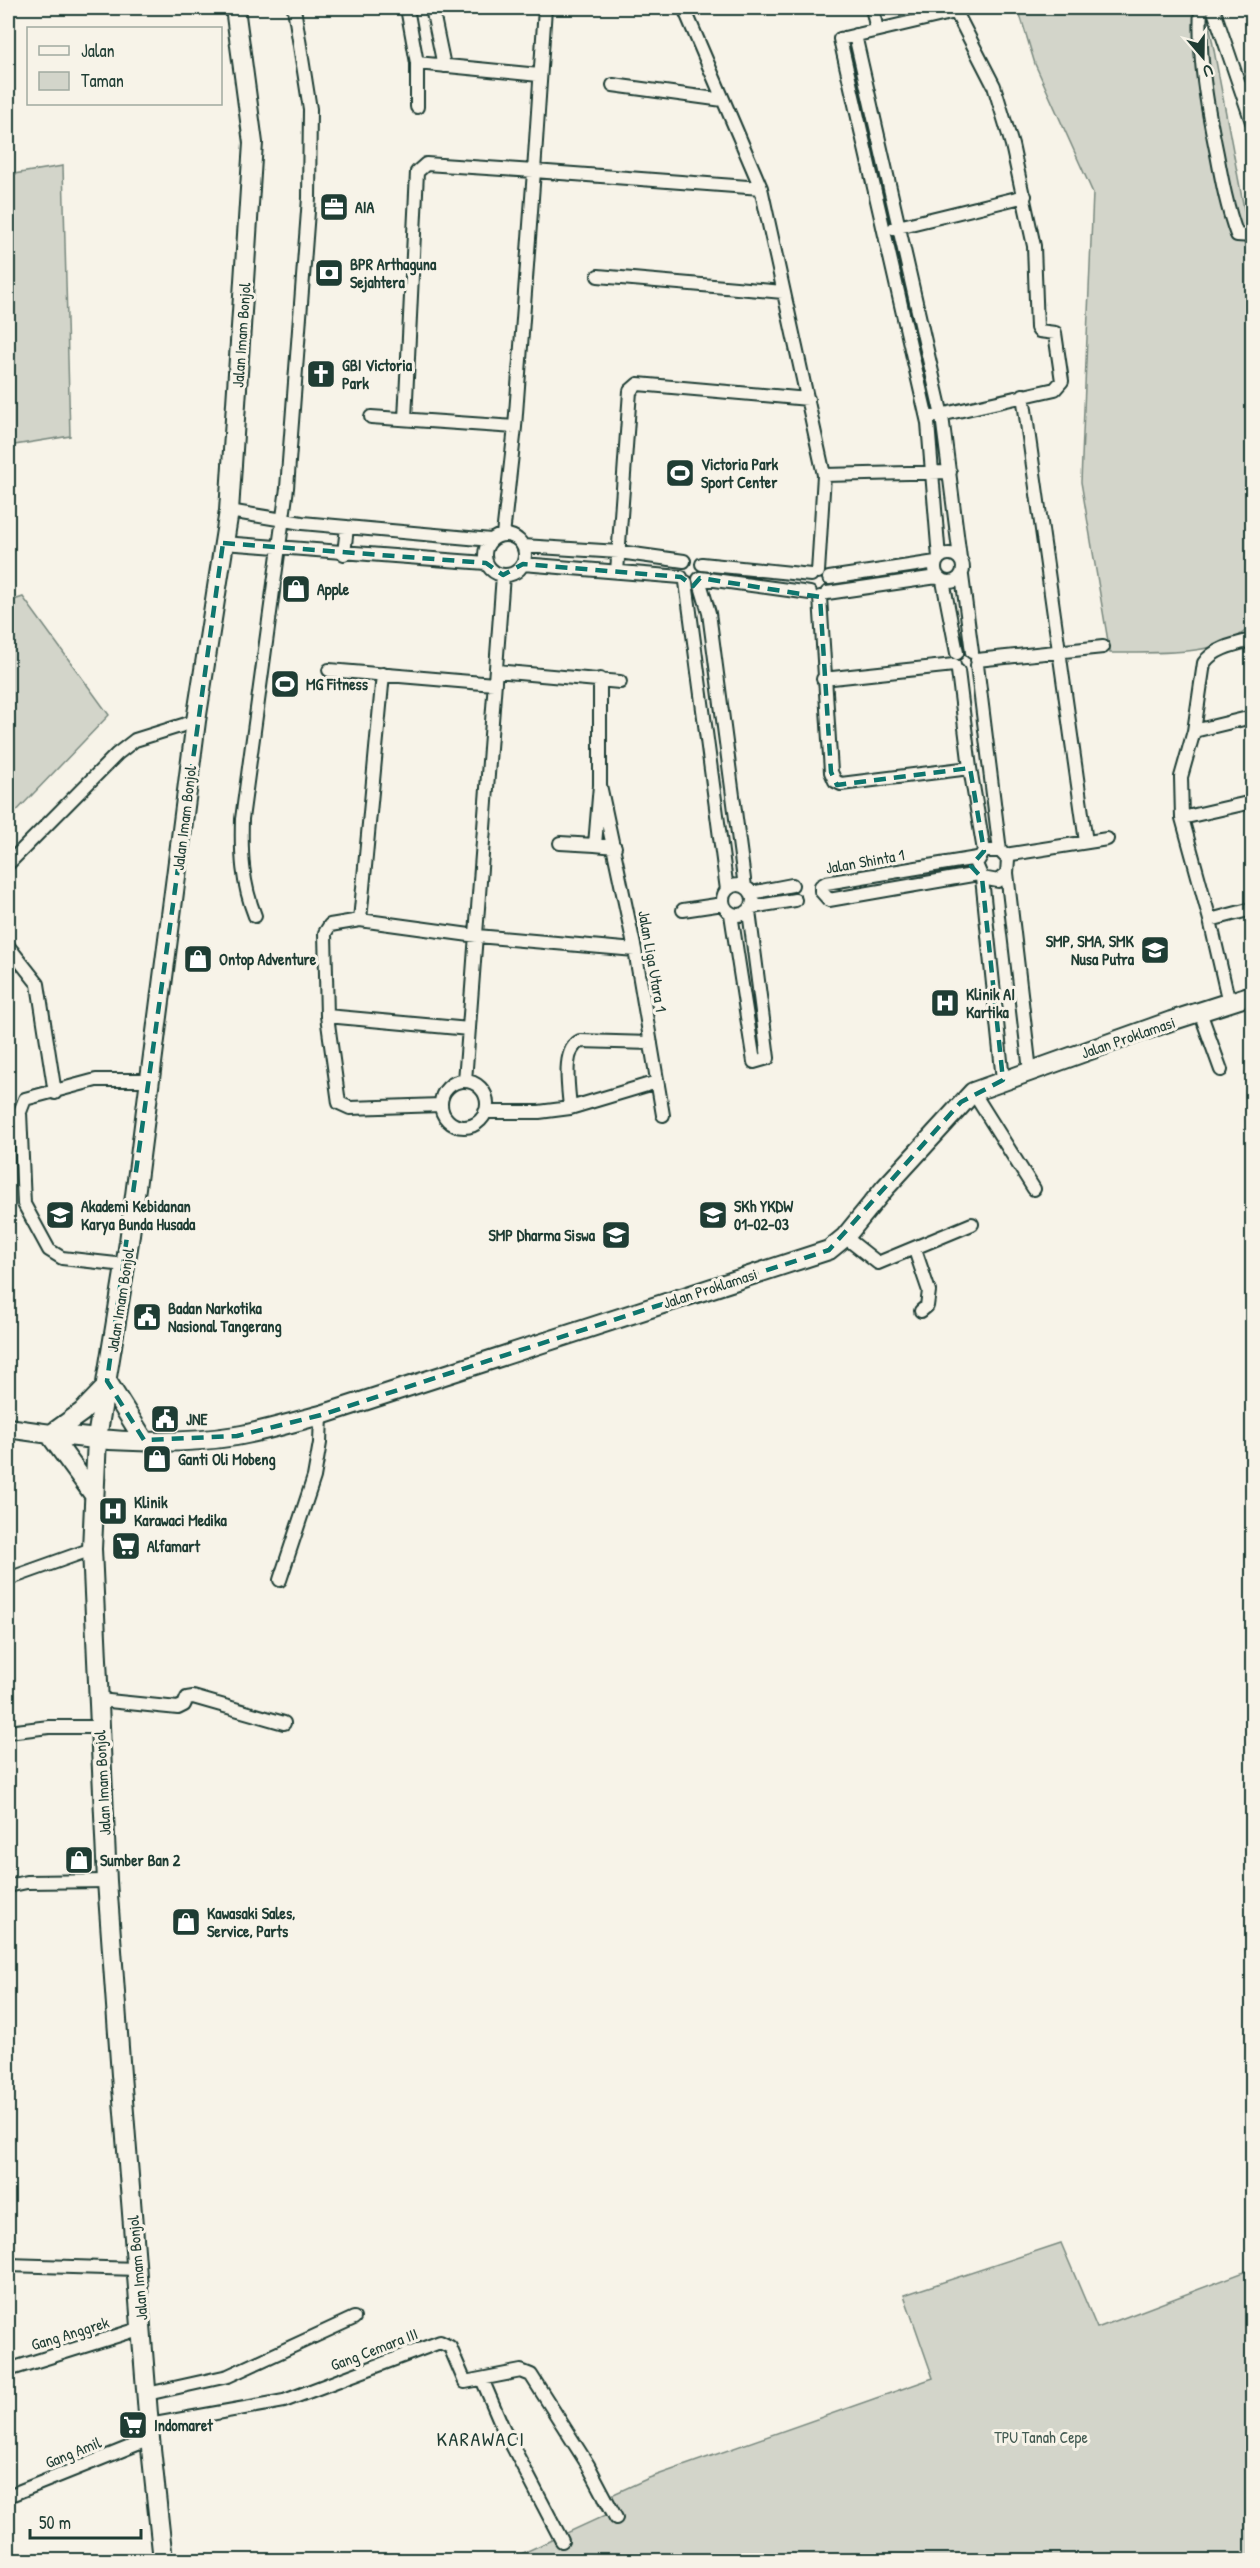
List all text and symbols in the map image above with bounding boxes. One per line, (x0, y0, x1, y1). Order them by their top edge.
legend (27, 27, 222, 105)
north arrow (1173, 27, 1233, 87)
text: Jalan (81, 38, 115, 63)
text: U (1200, 59, 1216, 83)
text: Taman (81, 68, 124, 93)
office icon: AIA (318, 191, 350, 223)
place label: AIA (355, 196, 375, 218)
place label: BPR Arthaguna Sejahtera (350, 253, 437, 293)
bank icon: BPR Arthaguna Sejahtera (313, 257, 345, 289)
street label: Jalan Imam Bonjol (226, 281, 256, 388)
place label: GBI Victoria Park (342, 354, 413, 394)
church icon: GBI Victoria Park (305, 358, 337, 390)
place label: Victoria Park Sport Center (701, 453, 779, 494)
sports icon: Victoria Park Sport Center (664, 457, 696, 489)
shop icon: Apple (280, 573, 312, 605)
place label: Apple (317, 578, 350, 601)
sports icon: MG Fitness (269, 668, 301, 700)
place label: MG Fitness (306, 673, 369, 695)
street label: Jalan Imam Bonjol (167, 764, 201, 872)
street label: Jalan Shinta 1 (824, 843, 906, 879)
street label: Jalan Liga Utara 1 (633, 908, 673, 1014)
place label: SMP, SMA, SMK Nusa Putra (1046, 930, 1135, 970)
school or university icon: SMP, SMA, SMK Nusa Putra (1139, 934, 1171, 966)
shop icon: Ontop Adventure (182, 943, 214, 975)
place label: Ontop Adventure (219, 948, 317, 971)
place label: Klinik AI Kartika (966, 983, 1015, 1023)
hospital icon: Klinik AI Kartika (929, 987, 961, 1019)
street label: Jalan Proklamasi (1078, 1011, 1178, 1063)
place label: Akademi Kebidanan Karya Bunda Husada (81, 1195, 196, 1236)
place label: SKh YKDW 01-02-03 (734, 1195, 793, 1235)
school or university icon: Akademi Kebidanan Karya Bunda Husada (44, 1199, 76, 1231)
school or university icon: SKh YKDW 01-02-03 (697, 1199, 729, 1231)
school or university icon: SMP Dharma Siswa (600, 1219, 632, 1251)
place label: SMP Dharma Siswa (488, 1224, 596, 1246)
street label: Jalan Imam Bonjol (101, 1246, 139, 1354)
street label: Jalan Proklamasi (660, 1262, 760, 1314)
place label: Badan Narkotika Nasional Tangerang (168, 1297, 282, 1338)
public building icon: Badan Narkotika Nasional Tangerang (131, 1301, 163, 1333)
public building icon: JNE (149, 1403, 181, 1435)
place label: JNE (186, 1408, 208, 1430)
shop icon: Ganti Oli Mobeng (141, 1443, 173, 1475)
place label: Ganti Oli Mobeng (178, 1448, 276, 1471)
place label: Klinik Karawaci Medika (134, 1491, 228, 1531)
hospital icon: Klinik Karawaci Medika (97, 1495, 129, 1527)
supermarket icon: Alfamart (110, 1530, 142, 1562)
place label: Alfamart (147, 1535, 200, 1557)
street label: Jalan Imam Bonjol (88, 1729, 116, 1836)
shop icon: Sumber Ban 2 (63, 1844, 95, 1876)
place label: Sumber Ban 2 (100, 1849, 181, 1871)
place label: Kawasaki Sales, Service, Parts (207, 1902, 295, 1942)
shop icon: Kawasaki Sales, Service, Parts (170, 1906, 202, 1938)
street label: Jalan Imam Bonjol (121, 2214, 153, 2321)
street label: Gang Anggrek (28, 2311, 112, 2355)
street label: Gang Cemara III (327, 2322, 421, 2376)
supermarket icon: Indomaret (117, 2409, 149, 2441)
place label: Indomaret (154, 2414, 213, 2436)
district label: KARAWACI (437, 2425, 525, 2452)
park label: TPU Tanah Cepe (994, 2426, 1088, 2448)
street label: Gang Amil (42, 2431, 105, 2473)
scale bar (30, 2502, 141, 2540)
text: 50 m (39, 2510, 71, 2535)

